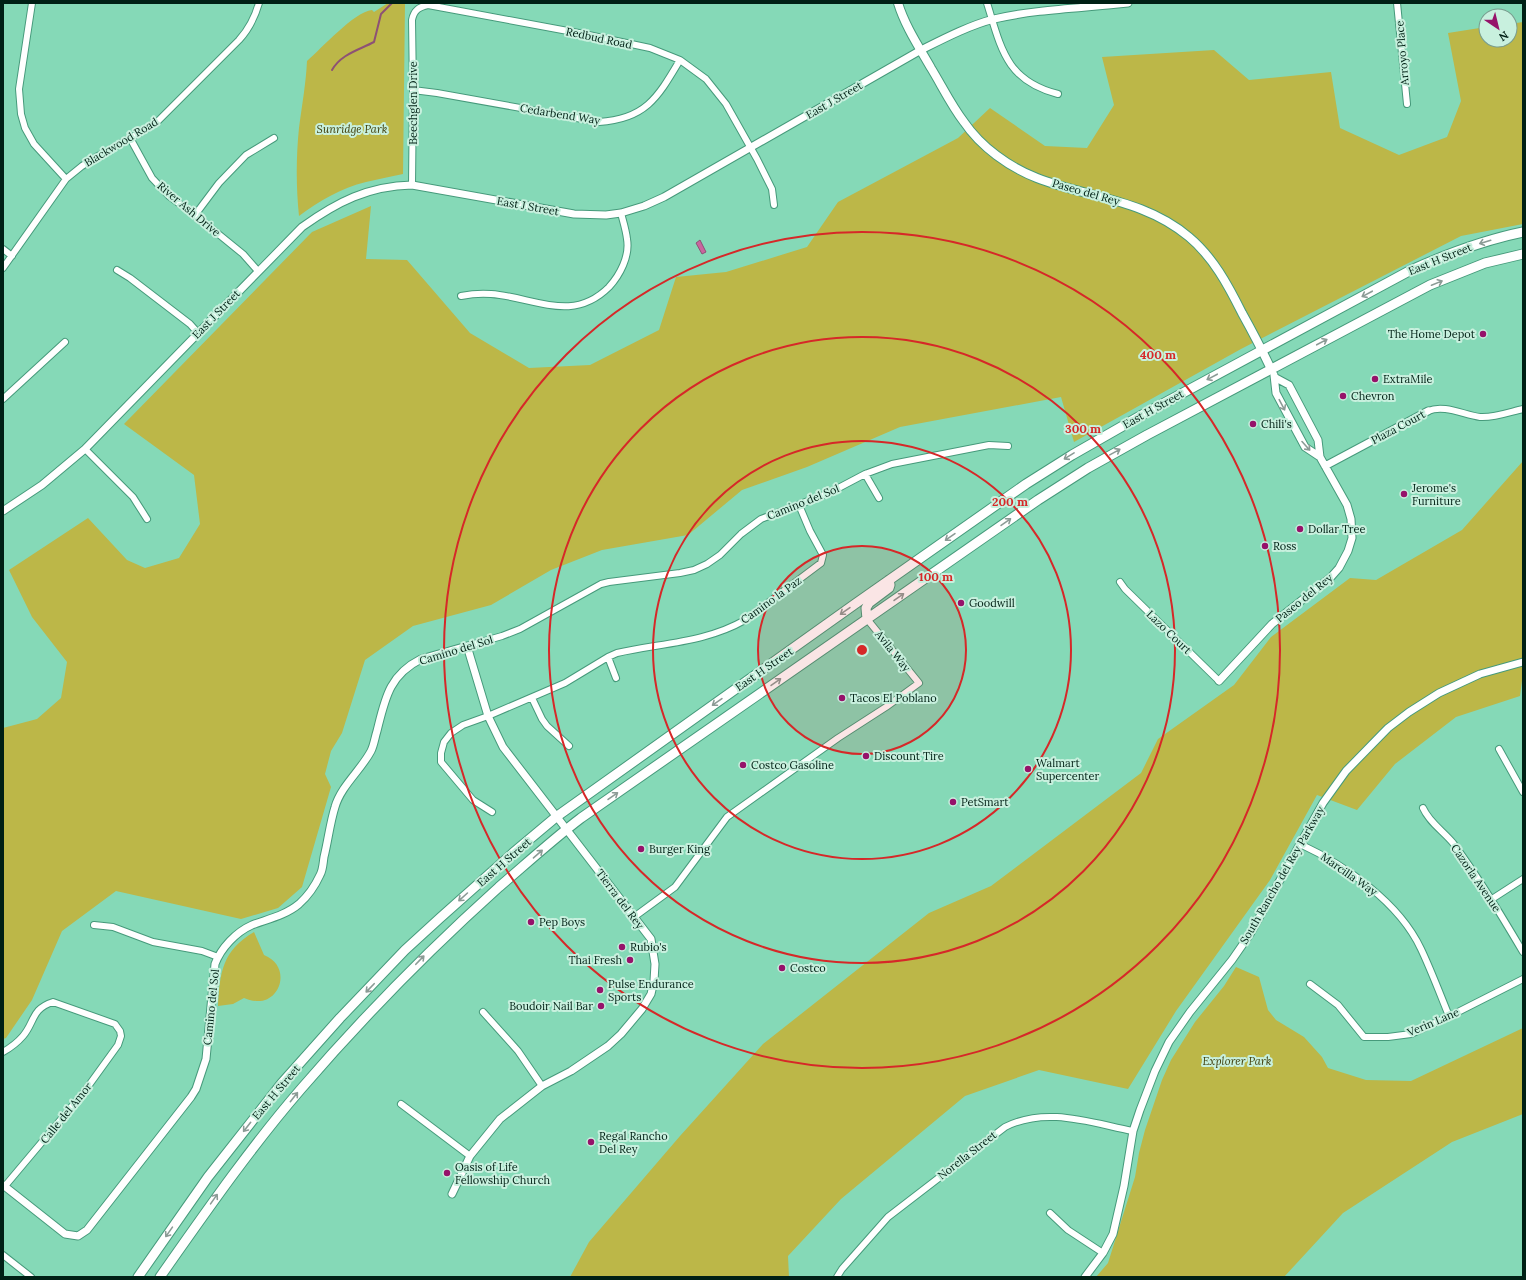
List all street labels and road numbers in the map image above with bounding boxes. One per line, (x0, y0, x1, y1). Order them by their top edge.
street label: Arroyo Place (1392, 20, 1412, 87)
street label: Redbud Road (565, 24, 634, 52)
street label: Beechglen Drive (406, 61, 420, 145)
street label: East J Street (803, 78, 865, 122)
street label: Cedarbend Way (519, 101, 601, 127)
street label: Blackwood Road (82, 114, 161, 170)
street label: Paseo del Rey (1051, 176, 1122, 208)
street label: River Ash Drive (155, 179, 223, 239)
street label: East J Street (496, 194, 561, 218)
street label: East H Street (1406, 240, 1475, 278)
street label: East J Street (189, 286, 243, 342)
street label: East H Street (1120, 386, 1187, 431)
street label: Plaza Court (1369, 407, 1428, 447)
street label: Camino del Sol (765, 481, 841, 523)
street label: Paseo del Rey (1273, 571, 1336, 625)
street label: Camino la Paz (738, 573, 804, 627)
street label: Lazo Court (1144, 607, 1195, 657)
street label: Avila Way (872, 627, 914, 675)
street label: Camino del Sol (417, 632, 495, 668)
street label: East H Street (732, 644, 796, 694)
street label: South Rancho del Rey Parkway (1237, 803, 1327, 946)
street label: East H Street (474, 834, 535, 889)
street label: Cazorla Avenue (1448, 841, 1504, 915)
street label: Marcilla Way (1318, 849, 1380, 899)
street label: Tierra del Rey (593, 866, 647, 932)
street label: Camino del Sol (200, 968, 222, 1046)
street label: Verin Lane (1404, 1005, 1461, 1040)
street label: East H Street (249, 1061, 304, 1122)
street label: Calle del Amor (37, 1079, 95, 1146)
street label: Norella Street (935, 1127, 1000, 1182)

